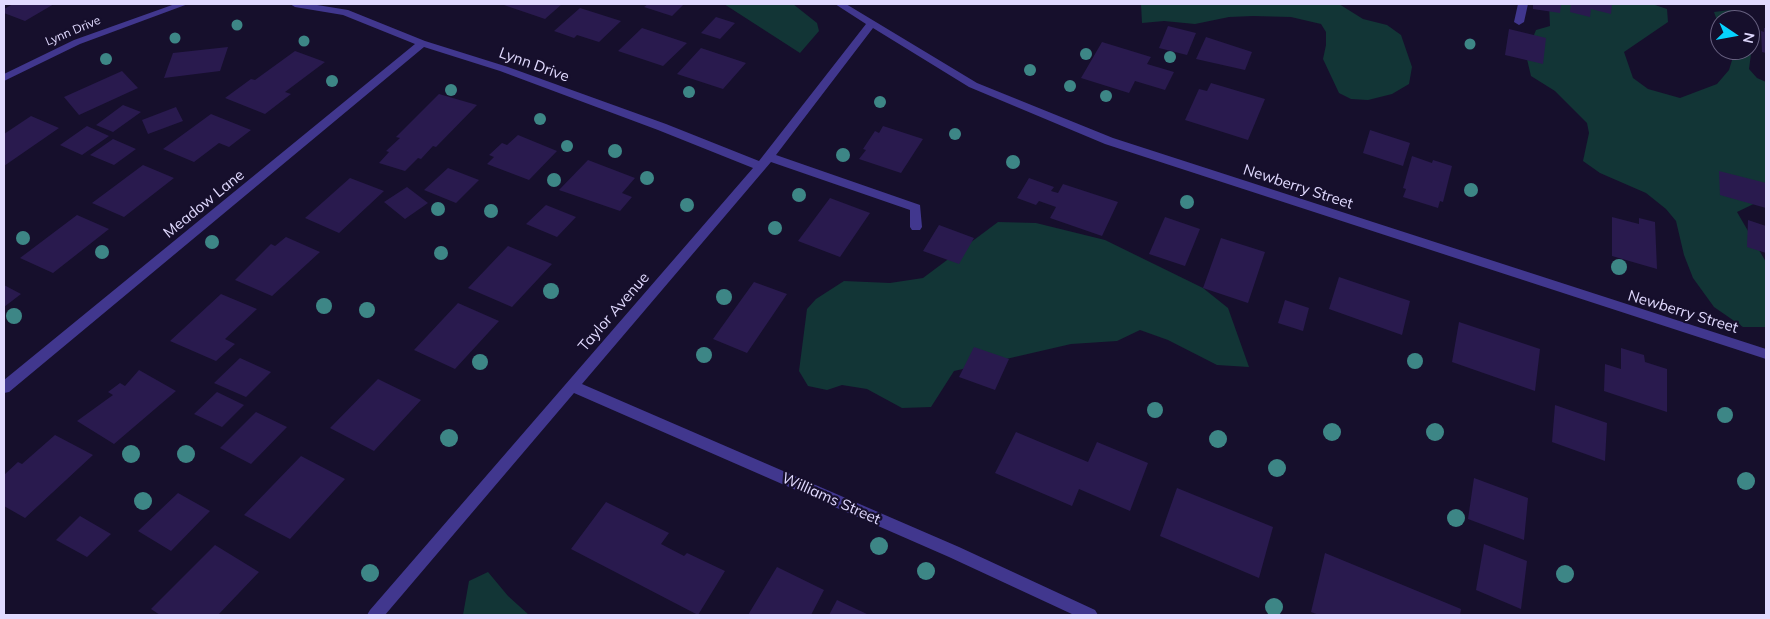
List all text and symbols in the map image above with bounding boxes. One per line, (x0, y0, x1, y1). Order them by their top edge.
north arrow (1710, 10, 1760, 60)
street label: Lynn Drive (43, 13, 103, 49)
text: N (1739, 31, 1759, 45)
street label: Lynn Drive (497, 44, 571, 86)
street label: Newberry Street (1241, 161, 1355, 213)
street label: Meadow Lane (160, 166, 248, 242)
street label: Taylor Avenue (575, 269, 653, 355)
street label: Newberry Street (1626, 287, 1740, 337)
street label: Williams Street (779, 469, 883, 529)

